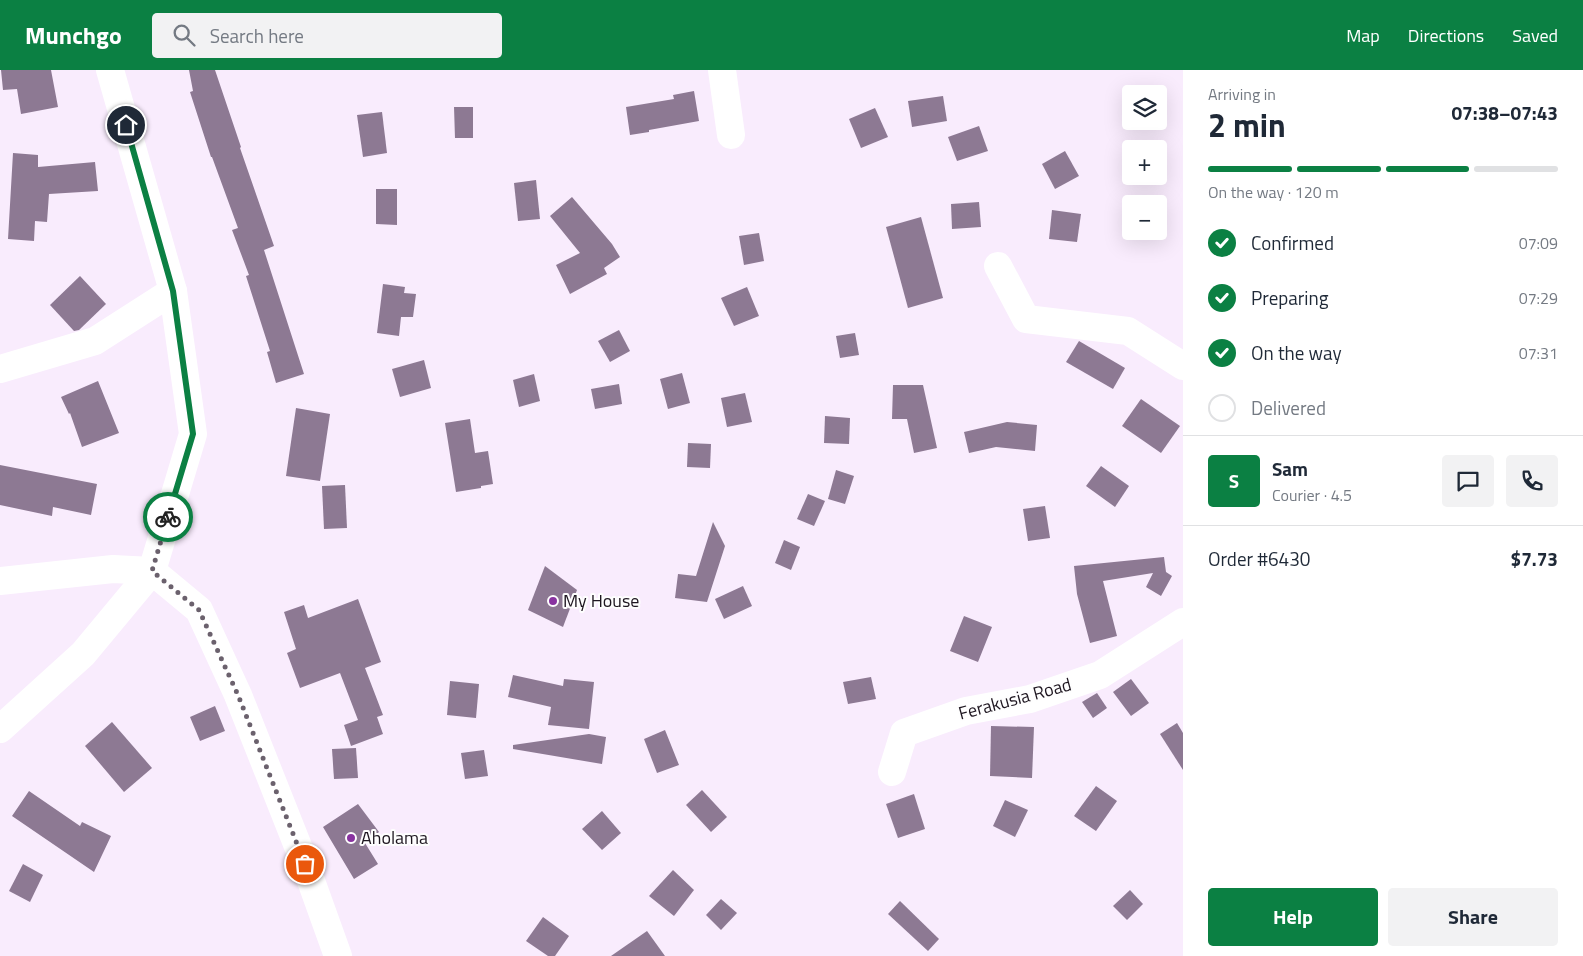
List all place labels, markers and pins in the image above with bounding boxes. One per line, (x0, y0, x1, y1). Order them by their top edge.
pin (105, 104, 147, 146)
place label: My House (563, 587, 639, 614)
marker: My House (547, 595, 559, 607)
place label: Aholama (361, 824, 428, 851)
marker: Aholama (345, 832, 357, 844)
pin (284, 843, 326, 885)

